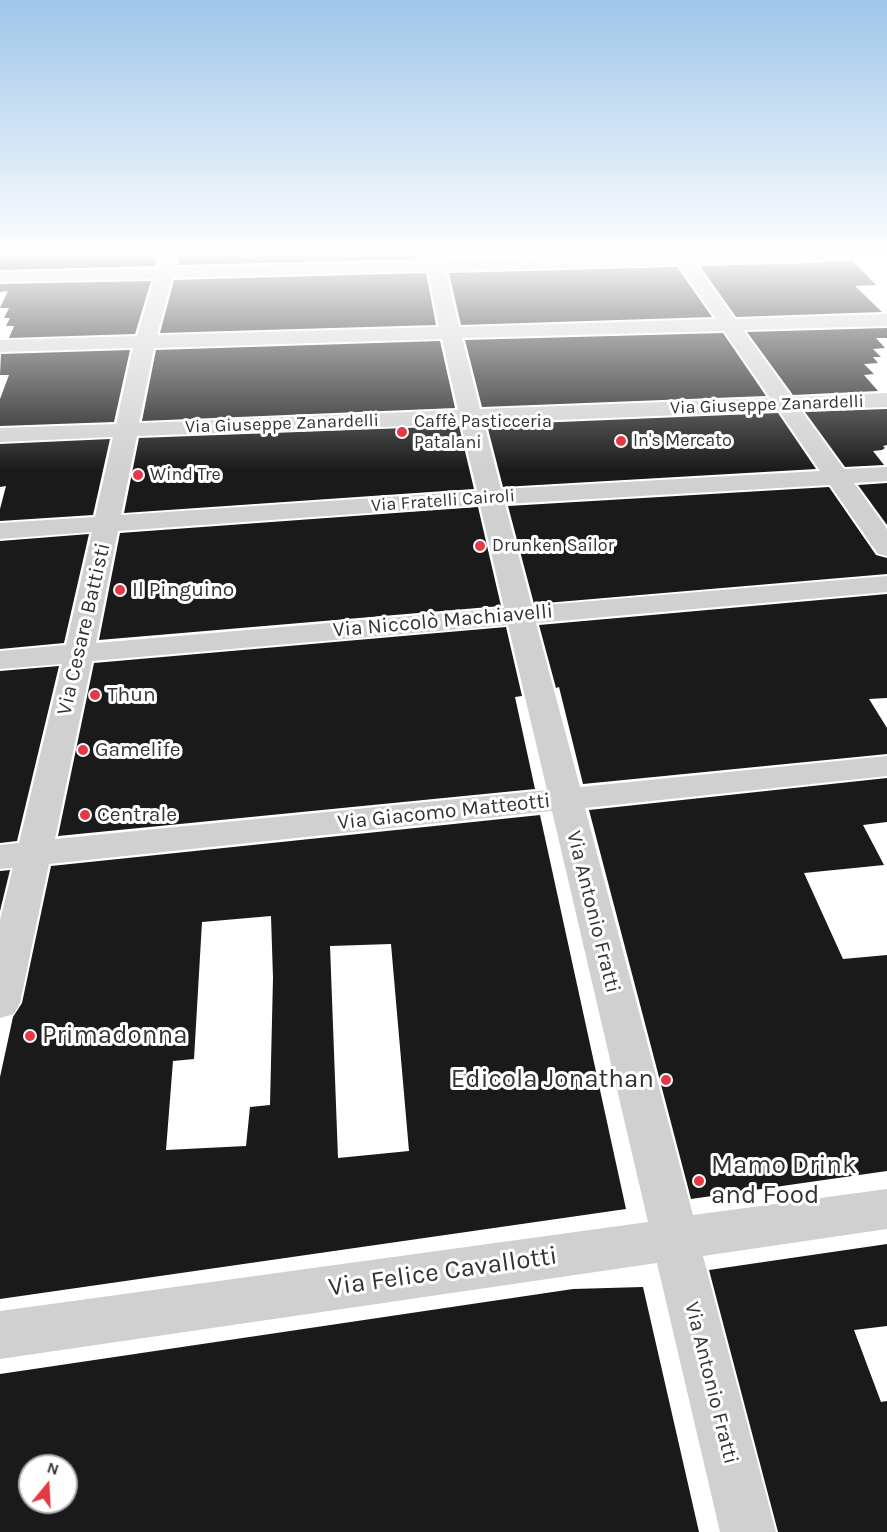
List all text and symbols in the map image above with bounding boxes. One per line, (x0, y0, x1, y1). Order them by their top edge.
street label: Via Giuseppe Zanardelli (670, 391, 864, 419)
street label: Via Giuseppe Zanardelli (185, 410, 379, 438)
place label: Caffè Pasticceria Patalani (414, 411, 552, 454)
marker: Caffè Pasticceria Patalani (395, 425, 409, 439)
place label: In's Mercato (633, 430, 732, 452)
marker: In's Mercato (614, 434, 628, 448)
place label: Wind Tre (150, 464, 221, 486)
marker: Wind Tre (131, 468, 145, 482)
street label: Via Fratelli Cairoli (370, 485, 516, 517)
place label: Drunken Sailor (492, 535, 614, 557)
marker: Drunken Sailor (473, 539, 487, 553)
street label: Via Cesare Battisti (52, 540, 116, 718)
place label: Il Pinguino (132, 577, 234, 603)
marker: Il Pinguino (113, 583, 127, 597)
street label: Via Niccolò Machiavelli (332, 599, 554, 643)
place label: Thun (107, 682, 156, 708)
marker: Thun (88, 688, 102, 702)
place label: Gamelife (95, 737, 181, 763)
marker: Gamelife (76, 743, 90, 757)
street label: Via Giacomo Matteotti (336, 788, 552, 836)
place label: Centrale (97, 802, 177, 828)
marker: Centrale (78, 808, 92, 822)
street label: Via Antonio Fratti (561, 828, 625, 996)
place label: Primadonna (42, 1020, 187, 1052)
marker: Primadonna (23, 1029, 37, 1043)
place label: Edicola Jonathan (451, 1064, 654, 1096)
marker: Edicola Jonathan (659, 1073, 673, 1087)
place label: Mamo Drink and Food (711, 1150, 857, 1212)
marker: Mamo Drink and Food (692, 1174, 706, 1188)
street label: Via Felice Cavallotti (327, 1240, 559, 1304)
street label: Via Antonio Fratti (679, 1299, 743, 1467)
north arrow (18, 1454, 78, 1514)
text: N (45, 1457, 61, 1479)

